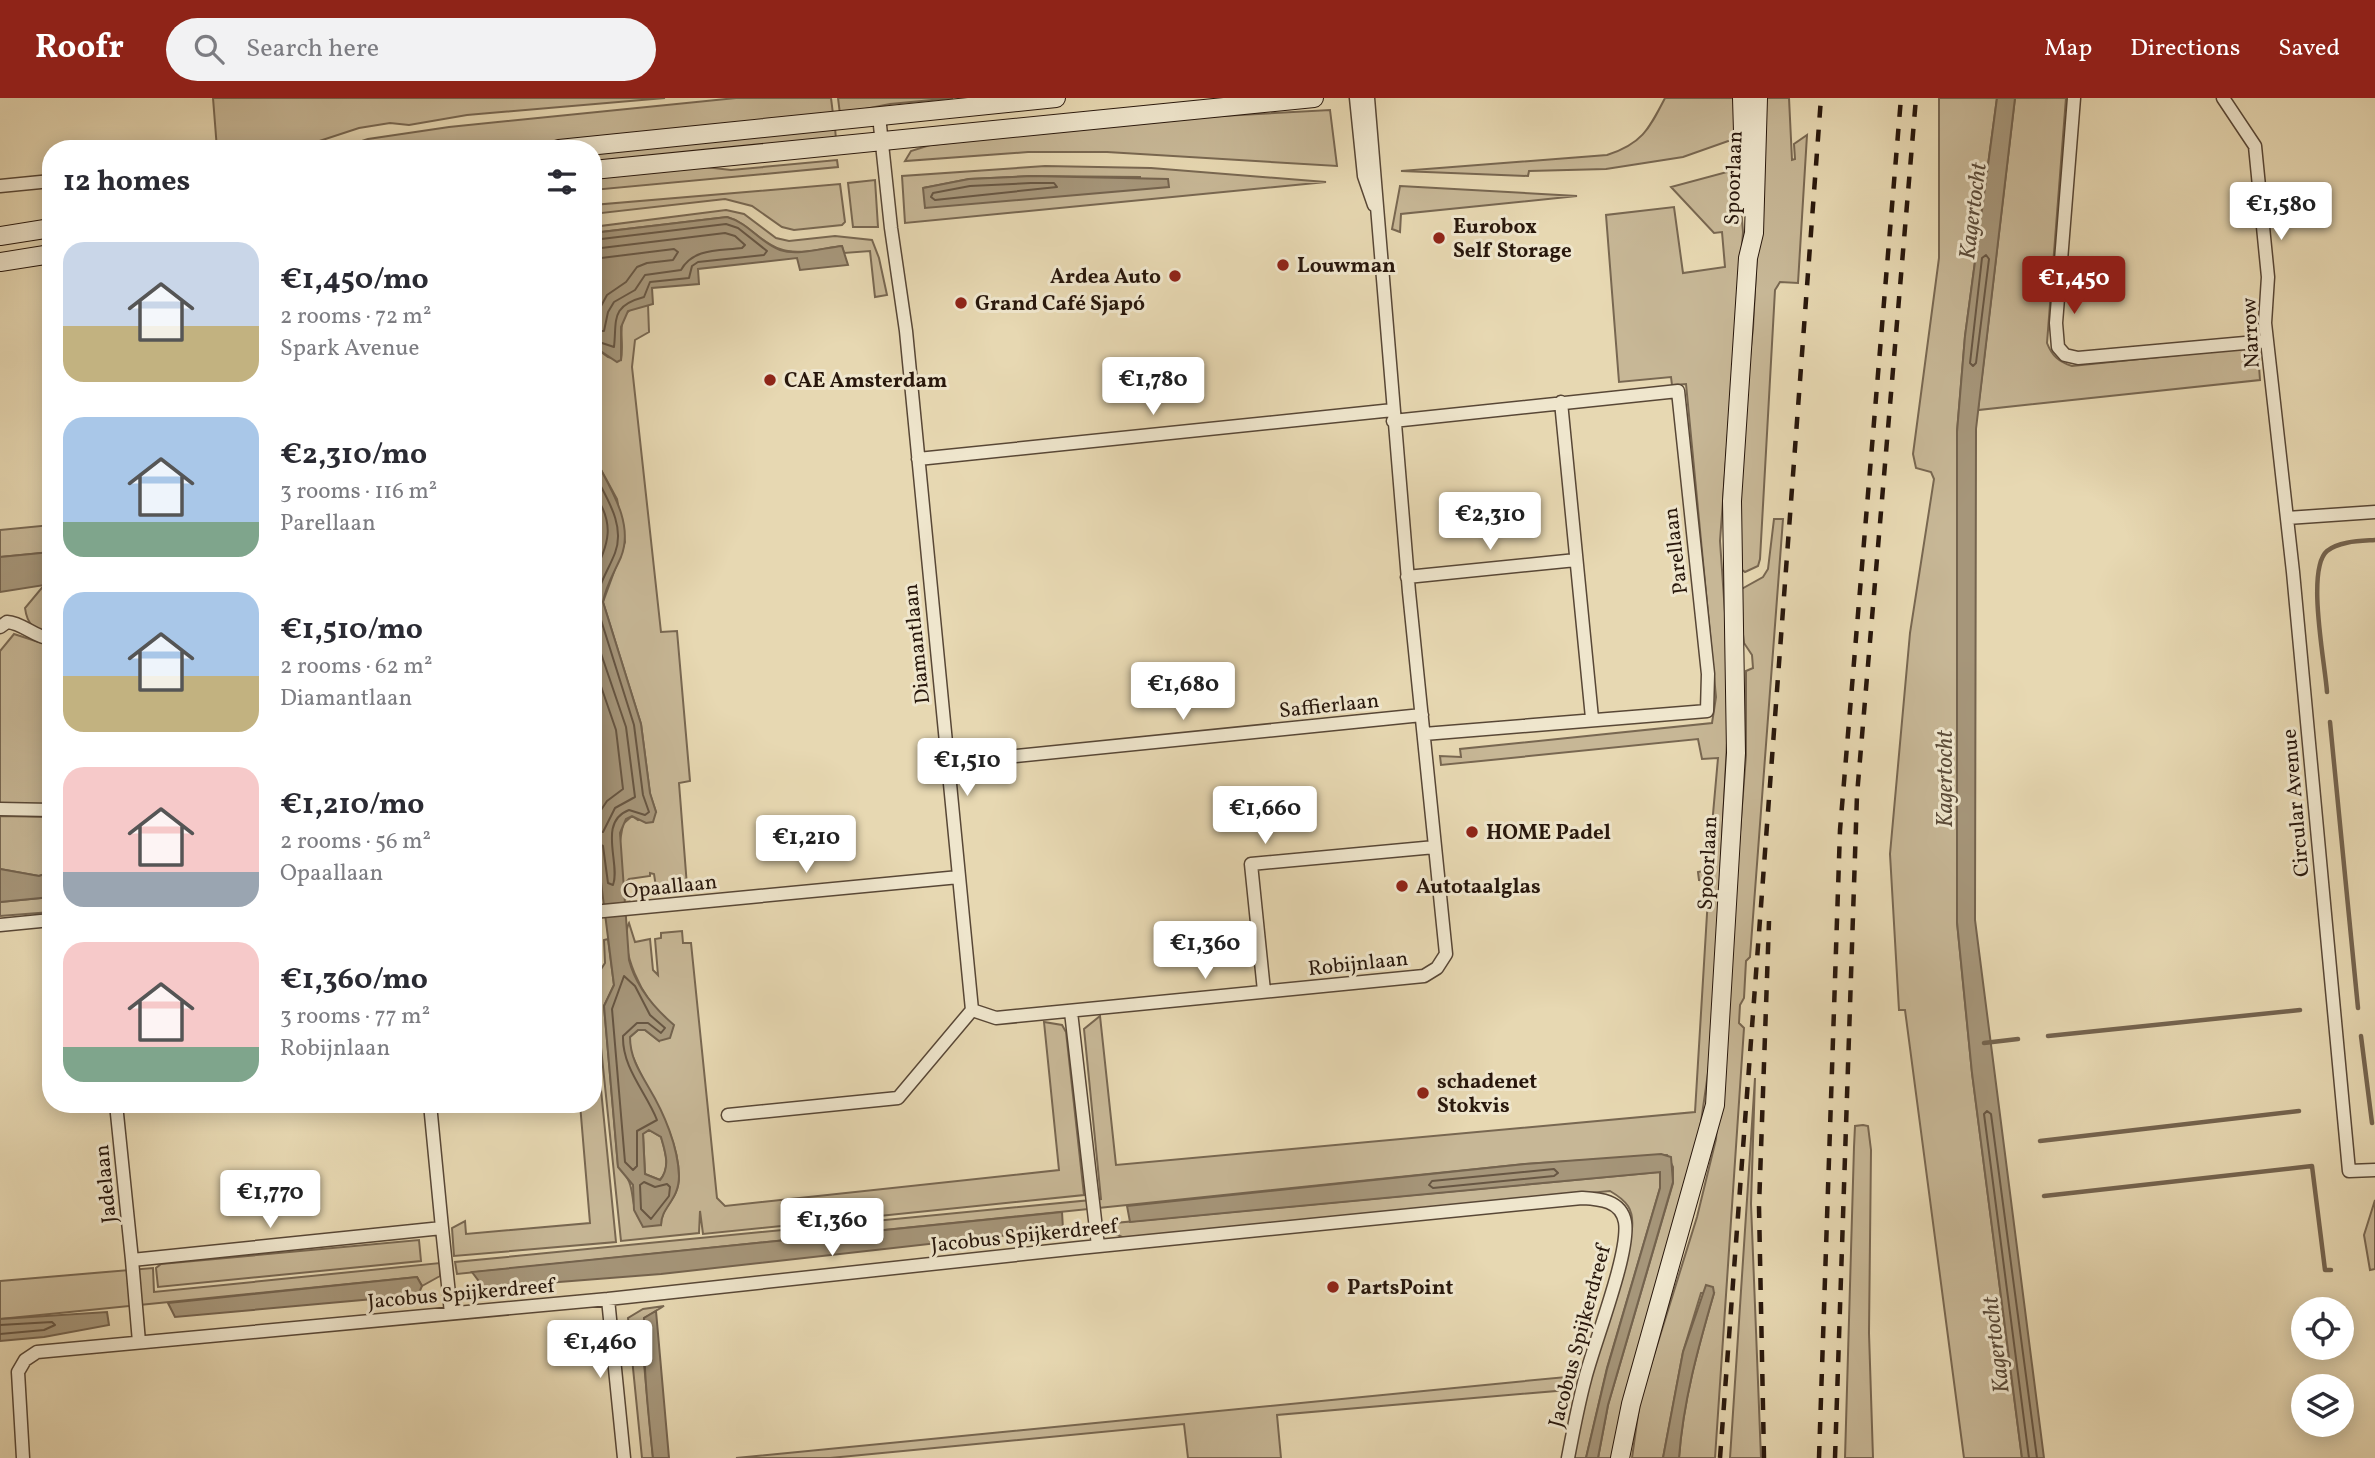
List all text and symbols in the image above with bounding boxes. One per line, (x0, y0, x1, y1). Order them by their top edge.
search box (166, 18, 656, 81)
text: Roofr (35, 26, 124, 72)
icon: search (190, 30, 228, 68)
text: Search here (246, 31, 379, 67)
text: Map (2044, 32, 2092, 66)
text: Directions (2130, 32, 2240, 66)
text: Saved (2278, 32, 2340, 66)
street label: Spoorlaan (1718, 130, 1751, 226)
water label: Kagertocht (1952, 160, 1996, 261)
text: 12 homes (63, 161, 190, 203)
icon: filters (543, 163, 581, 201)
pin: €1,580 (2224, 183, 2338, 242)
text: €1,580 (2246, 189, 2316, 221)
place label: Eurobox Self Storage (1453, 213, 1572, 266)
marker: Eurobox Self Storage (1431, 230, 1447, 246)
place label: Louwman (1297, 252, 1396, 281)
pin: €1,450 (2017, 256, 2131, 316)
marker: Louwman (1275, 257, 1291, 273)
text: €1,450/mo (280, 259, 429, 301)
place label: Ardea Auto (1050, 263, 1161, 292)
text: €1,450 (2038, 263, 2110, 295)
marker: Ardea Auto (1167, 268, 1183, 284)
icon: home (119, 270, 203, 354)
place label: Grand Café Sjapó (975, 290, 1145, 319)
marker: Grand Café Sjapó (953, 295, 969, 311)
street label: Narrow (2235, 297, 2268, 369)
text: 2 rooms · 72 m² (280, 301, 431, 333)
text: Spark Avenue (280, 333, 419, 365)
pin: €1,780 (1096, 358, 1210, 417)
text: €1,780 (1118, 364, 1188, 396)
place label: CAE Amsterdam (784, 367, 947, 396)
marker: CAE Amsterdam (762, 372, 778, 388)
text: €2,310/mo (280, 434, 427, 476)
icon: home (119, 445, 203, 529)
text: 3 rooms · 116 m² (280, 476, 437, 508)
pin: €2,310 (1433, 492, 1547, 552)
text: €2,310 (1455, 499, 1525, 531)
street label: Parellaan (1657, 506, 1696, 596)
text: Parellaan (280, 508, 376, 540)
street label: Diamantlaan (897, 582, 938, 705)
text: €1,510/mo (280, 609, 423, 651)
icon: home (119, 620, 203, 704)
text: 2 rooms · 62 m² (280, 651, 432, 683)
pin: €1,680 (1126, 662, 1240, 722)
text: €1,680 (1147, 669, 1219, 701)
text: Diamantlaan (280, 683, 412, 715)
street label: Saffierlaan (1278, 687, 1381, 726)
street label: Circular Avenue (2276, 728, 2317, 878)
water label: Kagertocht (1930, 730, 1962, 828)
pin: €1,510 (910, 738, 1024, 798)
text: €1,510 (933, 745, 1001, 777)
text: €1,210/mo (280, 784, 424, 826)
pin: €1,660 (1208, 786, 1322, 846)
text: €1,660 (1229, 793, 1301, 825)
icon: home (119, 795, 203, 879)
street label: Spoorlaan (1692, 815, 1725, 911)
pin: €1,210 (749, 816, 863, 875)
place label: HOME Padel (1486, 819, 1611, 848)
text: €1,210 (772, 822, 840, 854)
marker: HOME Padel (1464, 824, 1480, 840)
text: 2 rooms · 56 m² (280, 826, 431, 858)
text: Opaallaan (280, 858, 383, 890)
street label: Opaallaan (622, 868, 719, 907)
place label: Autotaalglas (1416, 873, 1541, 902)
marker: Autotaalglas (1394, 878, 1410, 894)
pin: €1,360 (1148, 922, 1262, 981)
text: €1,360 (1170, 928, 1240, 960)
street label: Robijnlaan (1307, 945, 1410, 984)
text: €1,360/mo (280, 959, 428, 1001)
icon: home (119, 970, 203, 1054)
text: 3 rooms · 77 m² (280, 1001, 430, 1033)
text: Robijnlaan (280, 1033, 390, 1065)
place label: schadenet Stokvis (1437, 1068, 1537, 1121)
marker: schadenet Stokvis (1415, 1085, 1431, 1101)
street label: Jadelaan (88, 1143, 125, 1225)
pin: €1,770 (213, 1170, 327, 1230)
text: €1,770 (236, 1177, 304, 1209)
pin: €1,360 (775, 1198, 889, 1258)
text: €1,360 (797, 1205, 867, 1237)
street label: Jacobus Spijkerdreef (929, 1212, 1121, 1261)
street label: Jacobus Spijkerdreef (1542, 1240, 1619, 1431)
street label: Jacobus Spijkerdreef (366, 1272, 558, 1317)
place label: PartsPoint (1347, 1274, 1453, 1303)
marker: PartsPoint (1325, 1279, 1341, 1295)
water label: Kagertocht (1975, 1294, 2019, 1395)
map controls (2291, 1297, 2354, 1437)
button: locate (2291, 1297, 2354, 1360)
pin: €1,460 (543, 1320, 657, 1380)
text: €1,460 (563, 1327, 637, 1359)
button: layers (2291, 1374, 2354, 1437)

